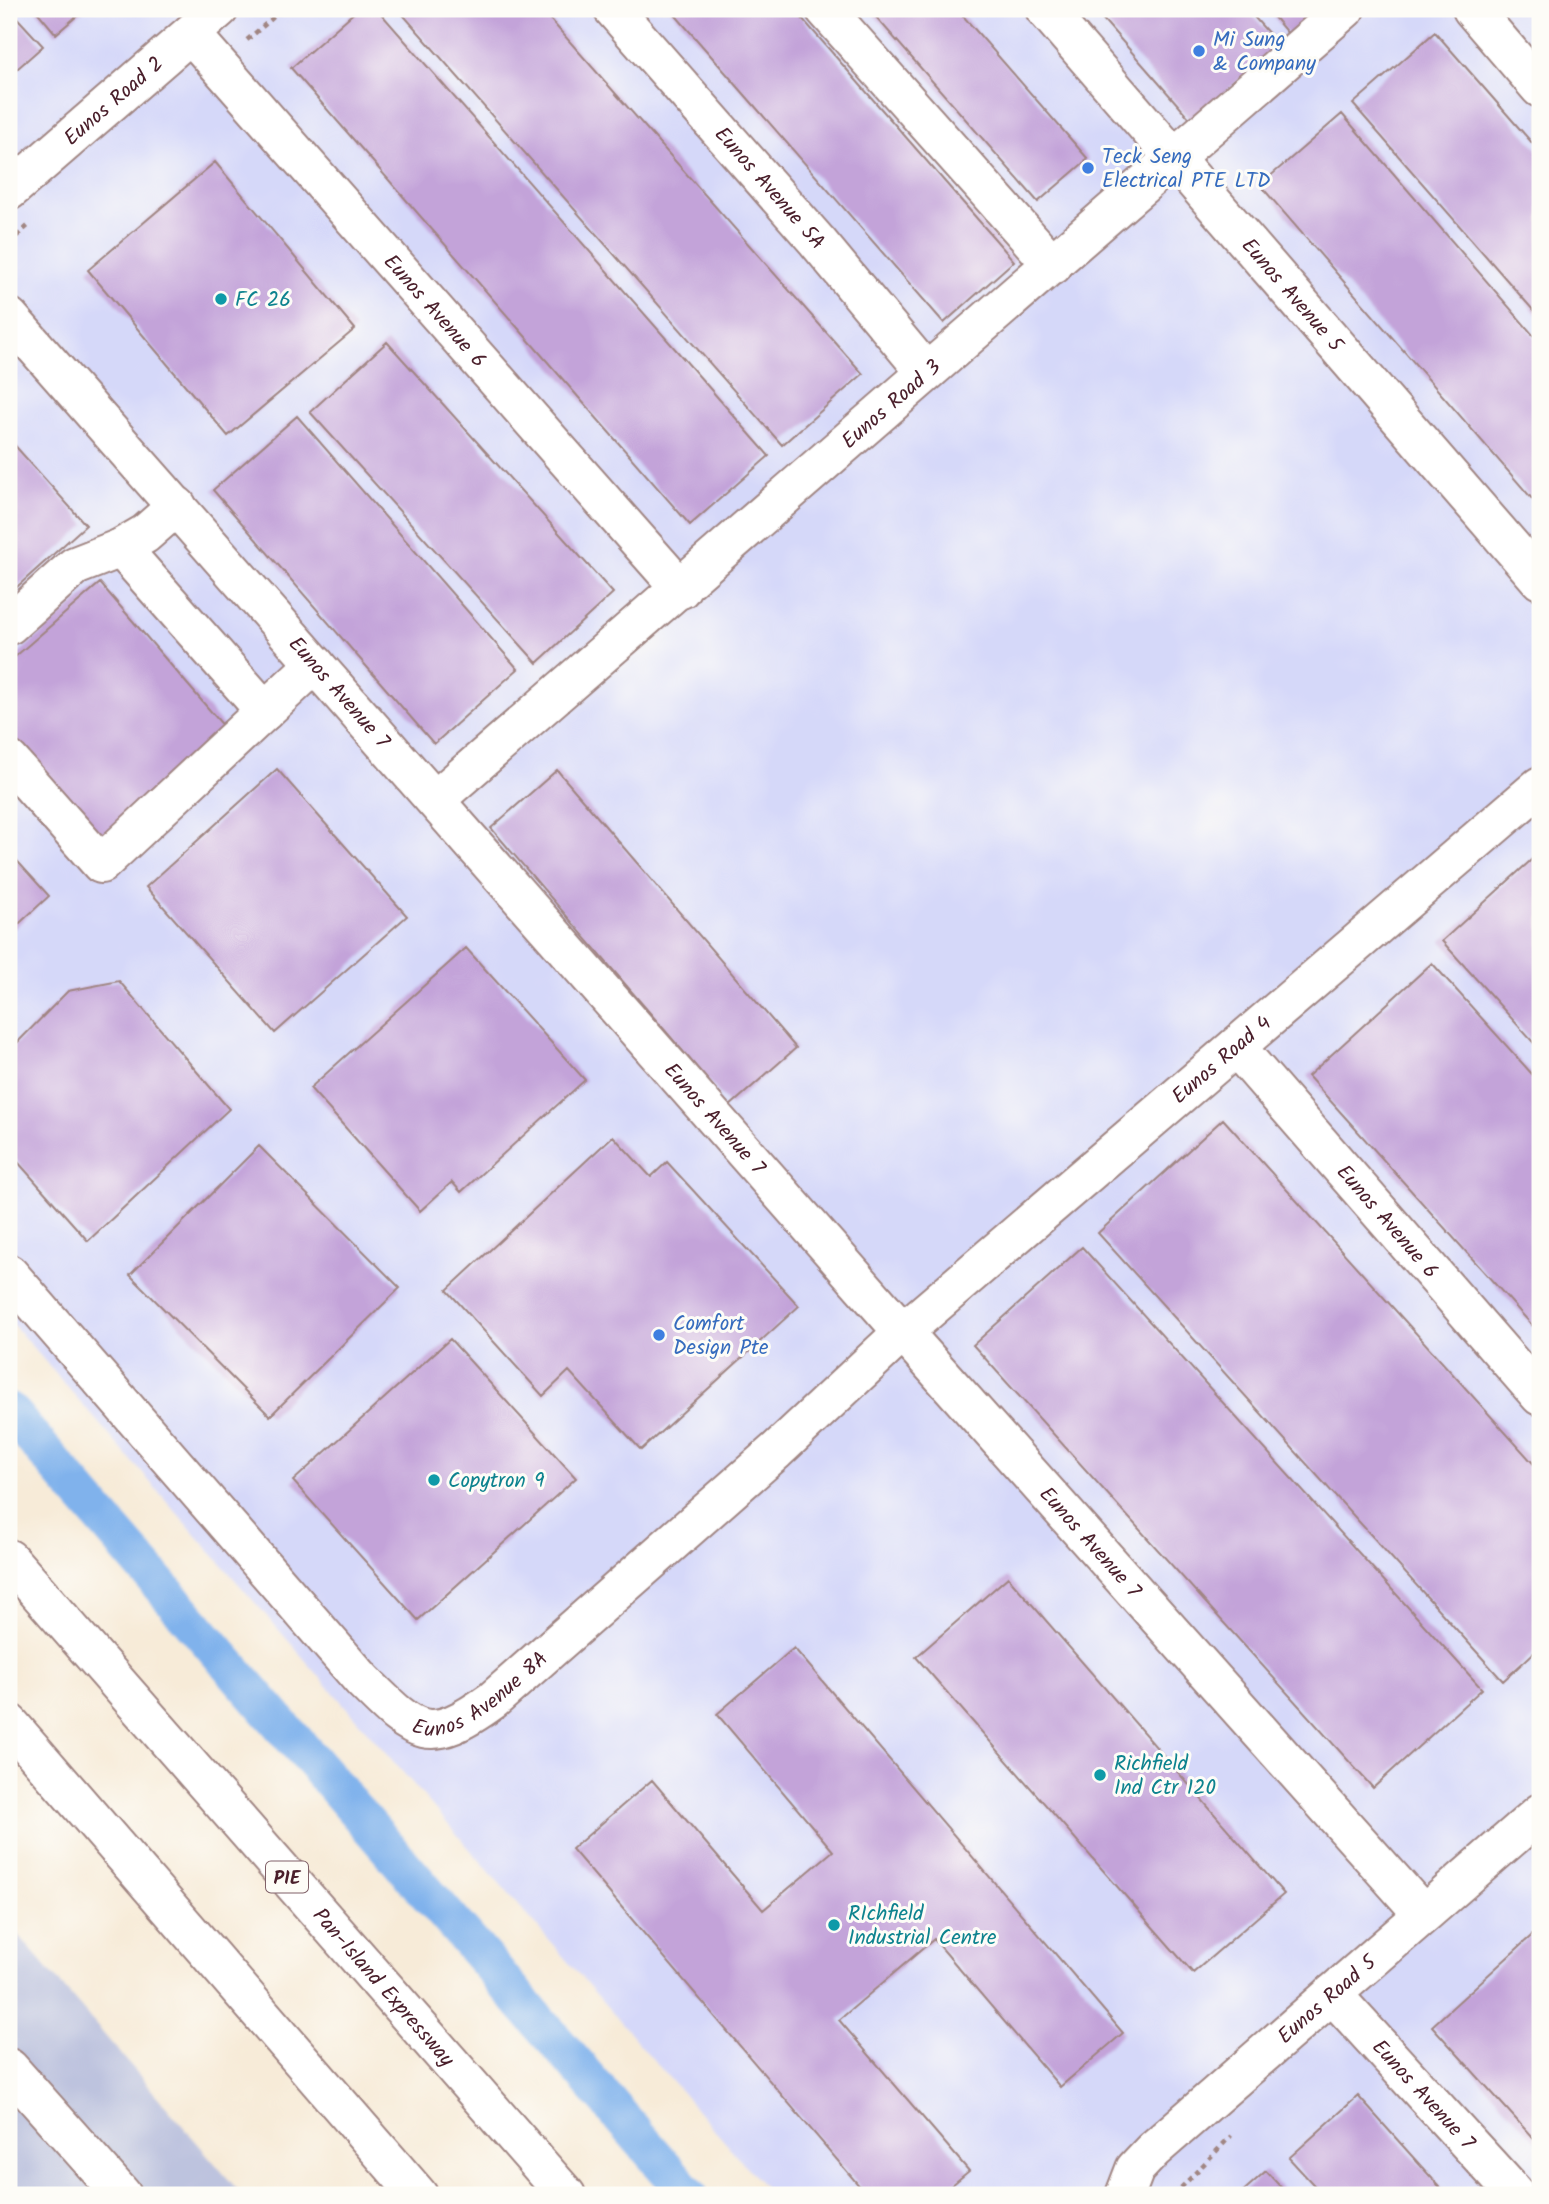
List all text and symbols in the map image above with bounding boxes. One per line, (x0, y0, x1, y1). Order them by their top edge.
place label: Mi Sung & Company (1213, 24, 1316, 81)
marker: Mi Sung & Company (1191, 43, 1207, 59)
street label: Eunos Road 2 (57, 49, 172, 155)
street label: Eunos Avenue 5A (706, 120, 833, 257)
place label: Teck Seng Electrical PTE LTD (1102, 141, 1271, 198)
marker: Teck Seng Electrical PTE LTD (1080, 160, 1096, 176)
street label: Eunos Avenue 5 (1232, 231, 1352, 361)
street label: Eunos Avenue 6 (375, 247, 494, 376)
place label: FC 26 (235, 284, 291, 317)
marker: FC 26 (213, 291, 229, 307)
street label: Eunos Road 3 (835, 352, 949, 458)
street label: Eunos Avenue 7 (280, 630, 398, 758)
street label: Eunos Road 4 (1165, 1008, 1279, 1113)
street label: Eunos Avenue 7 (655, 1056, 773, 1184)
street label: Eunos Avenue 6 (1327, 1158, 1446, 1287)
place label: Comfort Design Pte (673, 1308, 769, 1365)
marker: Comfort Design Pte (651, 1327, 667, 1343)
place label: Copytron 9 (448, 1465, 544, 1498)
marker: Copytron 9 (426, 1472, 442, 1488)
street label: Eunos Avenue 7 (1030, 1479, 1149, 1607)
street label: Eunos Avenue 8A (407, 1644, 556, 1747)
place label: Richfield Ind Ctr 120 (1114, 1748, 1216, 1805)
marker: Richfield Ind Ctr 120 (1092, 1767, 1108, 1783)
road number: PIE (266, 1862, 308, 1893)
place label: RIchfield Industrial Centre (848, 1898, 997, 1955)
street label: Pan-Island Expressway (304, 1901, 462, 2075)
marker: RIchfield Industrial Centre (826, 1917, 842, 1933)
street label: Eunos Road 5 (1270, 1946, 1386, 2053)
street label: Eunos Avenue 7 (1363, 2032, 1483, 2159)

